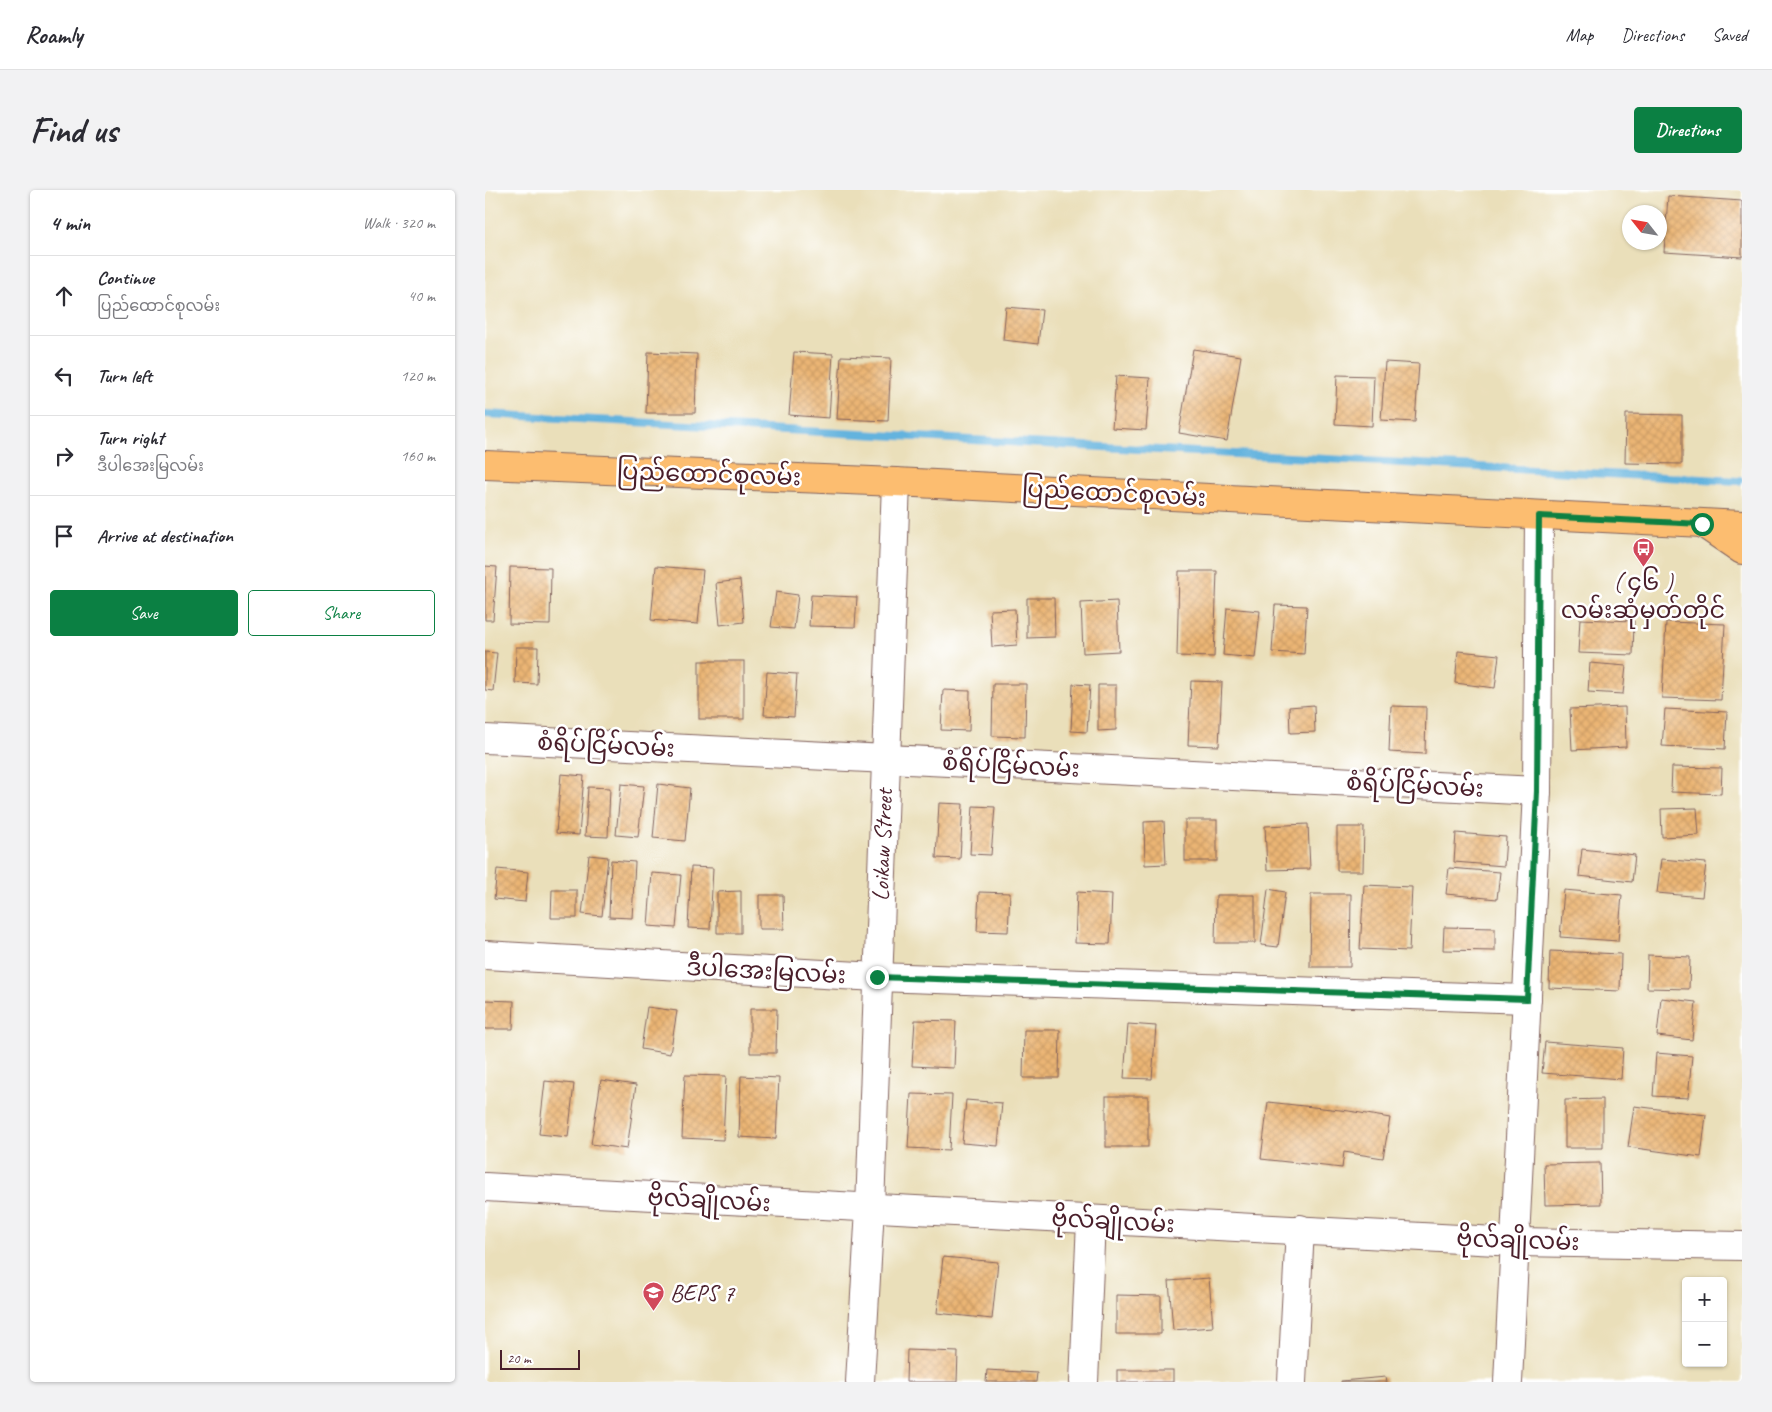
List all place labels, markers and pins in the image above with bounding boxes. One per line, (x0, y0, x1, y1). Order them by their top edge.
bus stop icon: ( ၄၆ ) လမ်းဆုံမှတ်တိုင် (1631, 536, 1655, 567)
place label: ( ၄၆ ) လမ်းဆုံမှတ်တိုင် (1561, 566, 1725, 629)
place label: BEPS 7 (670, 1278, 735, 1308)
school or university icon: BEPS 7 (642, 1281, 666, 1312)

